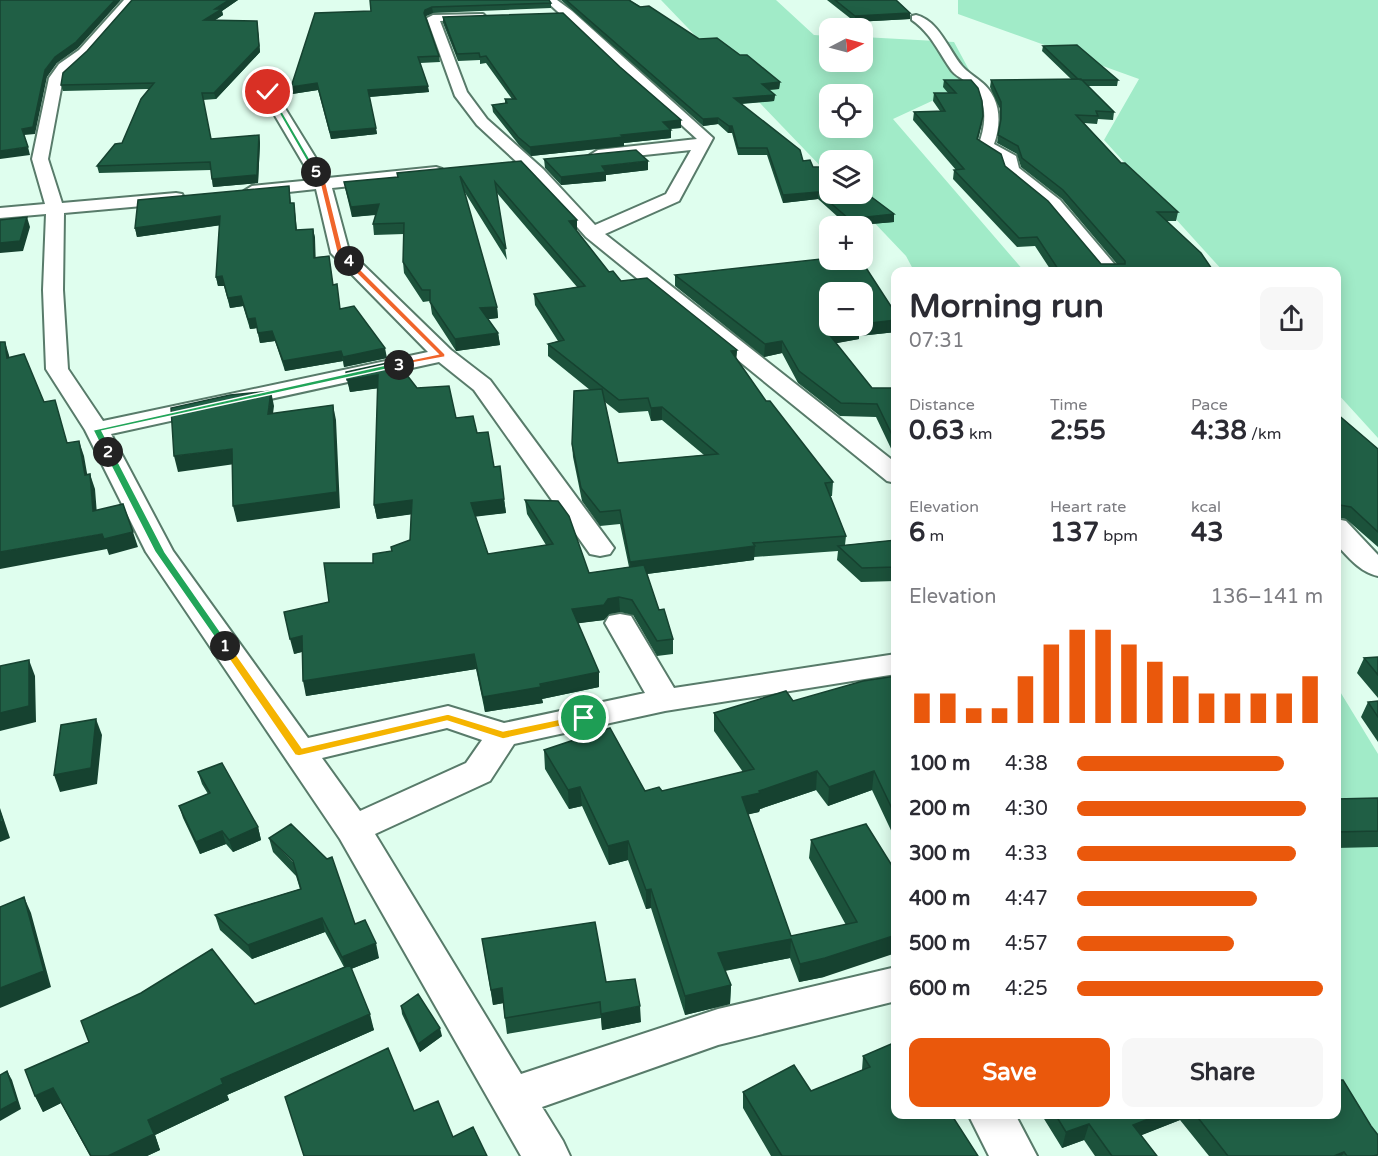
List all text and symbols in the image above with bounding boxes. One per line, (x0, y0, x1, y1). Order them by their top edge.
north arrow (819, 18, 873, 72)
map controls (819, 18, 873, 336)
pin (242, 66, 293, 117)
icon: check (251, 75, 284, 108)
button: locate (819, 84, 873, 138)
button: layers (819, 150, 873, 204)
pin: 5 (301, 157, 331, 187)
text: 5 (311, 162, 321, 182)
button: + (819, 216, 873, 270)
pin: 4 (334, 246, 364, 276)
text: 4 (344, 251, 354, 271)
button: − (819, 282, 873, 336)
text: Morning run (909, 287, 1104, 326)
button: share (1260, 287, 1323, 350)
text: 07:31 (909, 329, 964, 353)
pin: 3 (384, 350, 414, 380)
text: 3 (394, 355, 404, 375)
text: Distance (909, 395, 975, 415)
text: Time (1050, 395, 1087, 415)
text: Pace (1191, 395, 1228, 415)
text: 0.63 (909, 415, 965, 446)
text: 2:55 (1050, 415, 1106, 446)
text: 4:38 (1191, 415, 1247, 446)
text: km (965, 424, 992, 444)
text: /km (1247, 424, 1281, 444)
pin: 2 (93, 437, 123, 467)
text: 2 (103, 442, 113, 462)
text: Elevation (909, 497, 979, 517)
text: Heart rate (1050, 497, 1126, 517)
text: kcal (1191, 497, 1221, 517)
text: 6 (909, 517, 925, 548)
text: 137 (1050, 517, 1099, 548)
text: 43 (1191, 517, 1224, 548)
text: m (925, 526, 944, 546)
text: bpm (1099, 526, 1138, 546)
text: Elevation (909, 585, 996, 609)
text: 136–141 m (1210, 585, 1323, 609)
pin: 1 (210, 631, 240, 661)
text: 1 (220, 636, 230, 656)
pin (558, 692, 609, 743)
icon: arrive (567, 701, 600, 734)
text: 100 m (909, 752, 970, 776)
text: 4:38 (1005, 752, 1048, 776)
text: 200 m (909, 797, 970, 821)
text: 4:30 (1005, 797, 1048, 821)
text: 300 m (909, 842, 970, 866)
text: 4:33 (1005, 842, 1048, 866)
text: 400 m (909, 887, 970, 911)
text: 4:47 (1005, 887, 1048, 911)
text: 500 m (909, 932, 970, 956)
text: 4:57 (1005, 932, 1048, 956)
text: 600 m (909, 977, 970, 1001)
text: 4:25 (1005, 977, 1048, 1001)
button: Save (909, 1038, 1110, 1107)
button: Share (1122, 1038, 1323, 1107)

